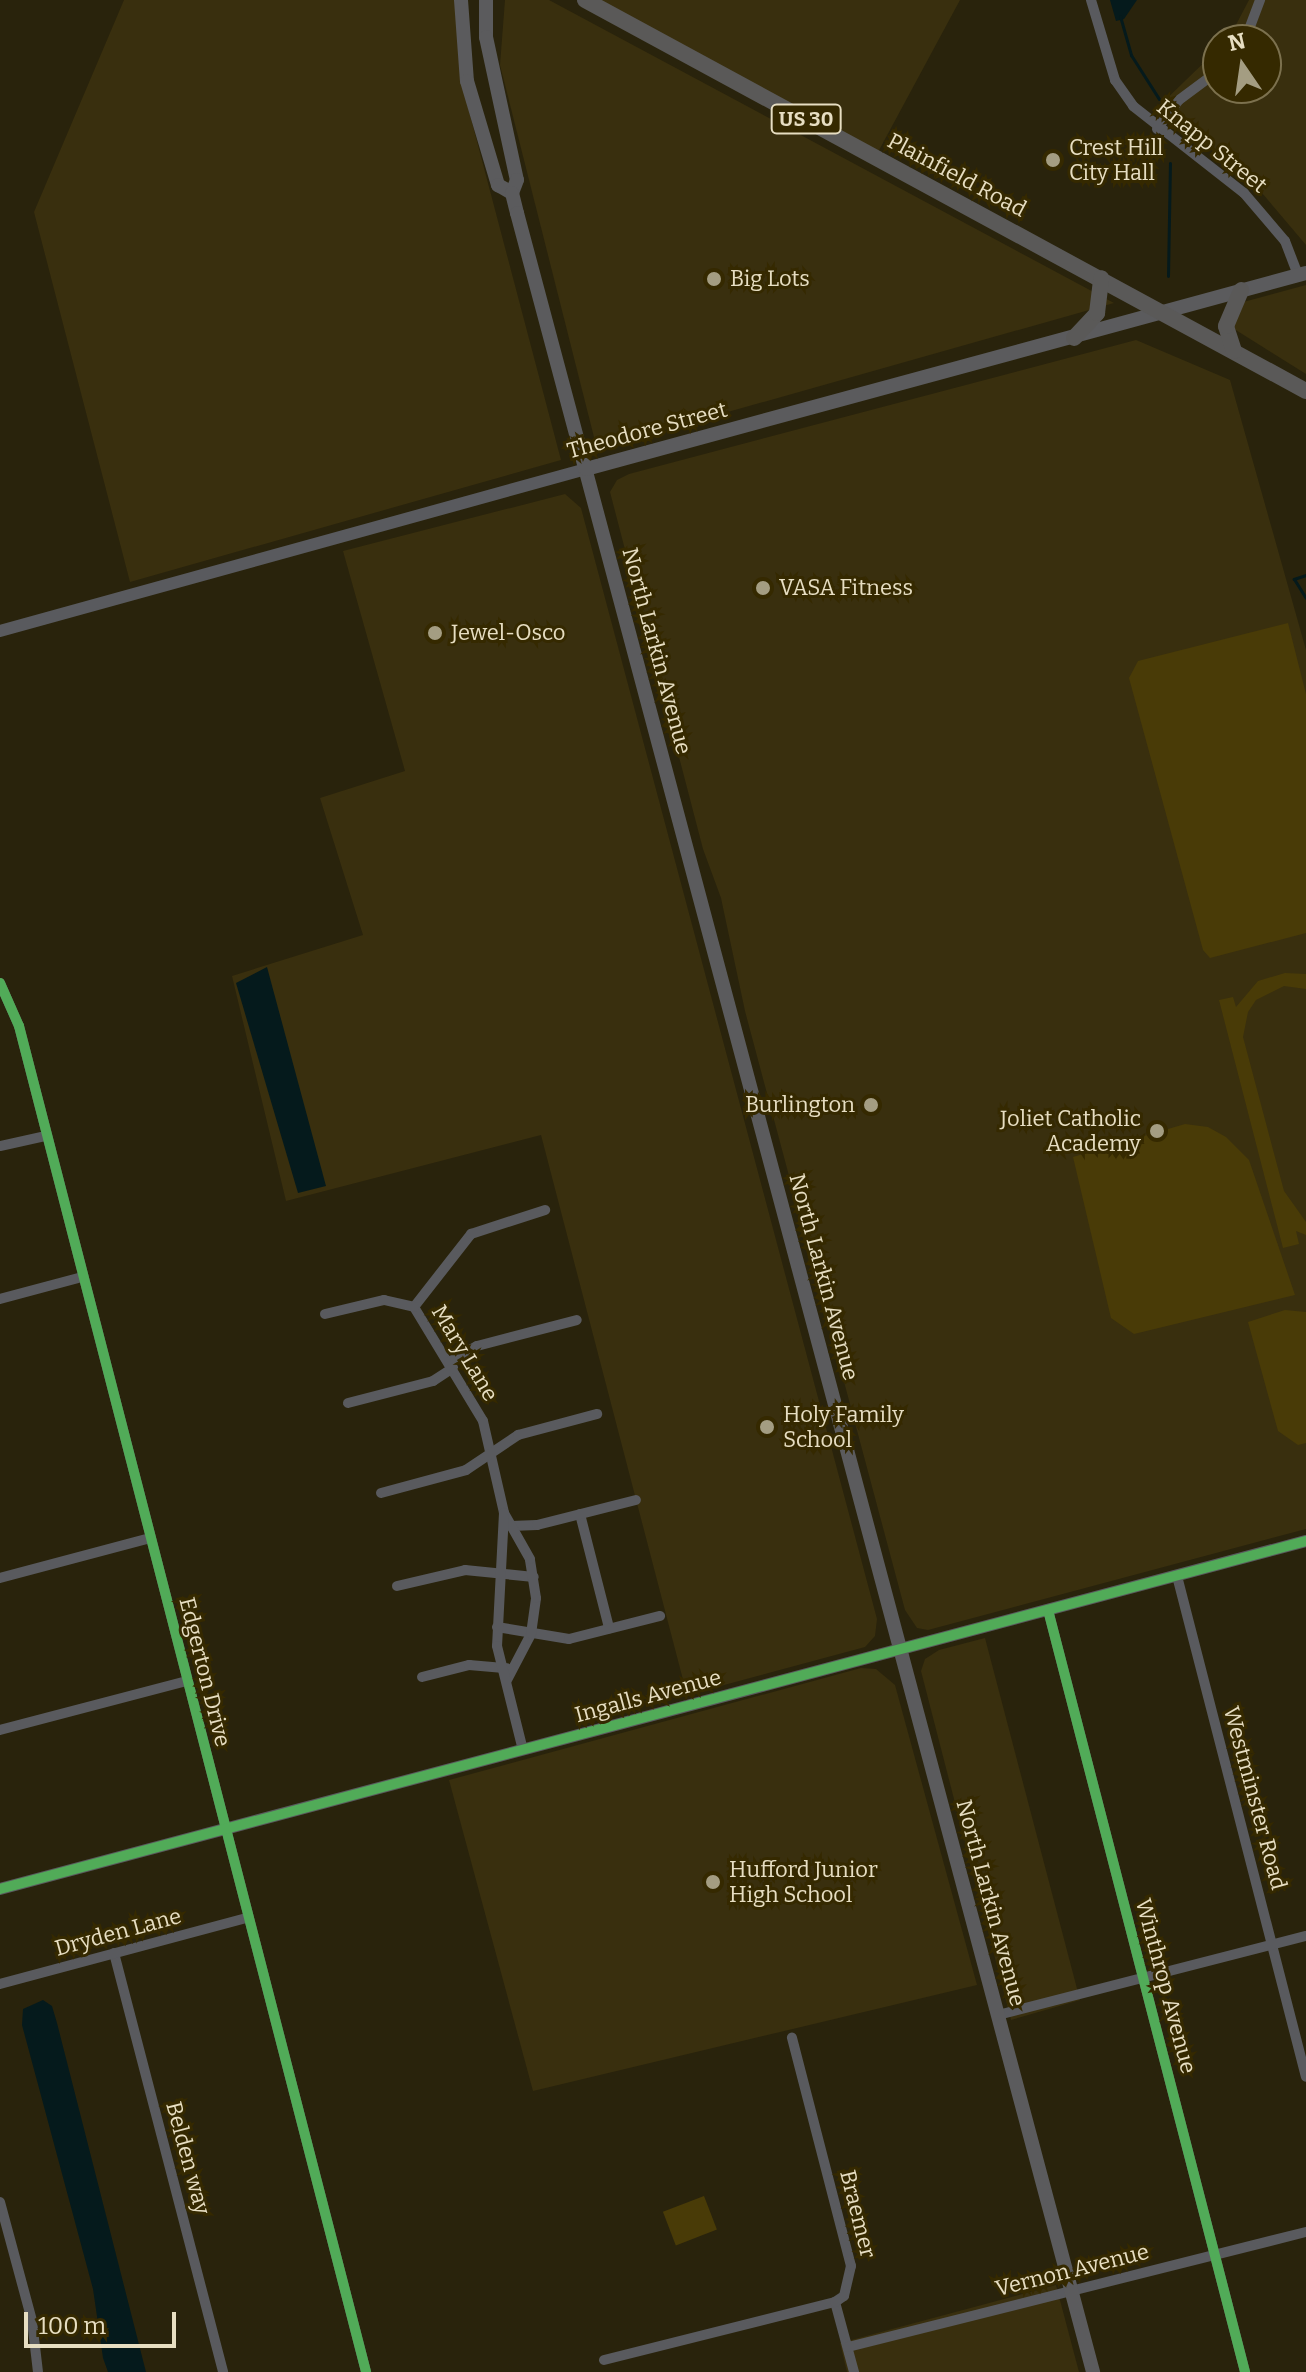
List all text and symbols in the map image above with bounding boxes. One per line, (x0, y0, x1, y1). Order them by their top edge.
north arrow (1202, 24, 1282, 104)
text: N (1226, 27, 1248, 57)
street label: Knapp Street (1152, 94, 1272, 198)
road number: US 30 (770, 103, 842, 135)
street label: Plainfield Road (883, 127, 1031, 223)
place label: Crest Hill City Hall (1069, 134, 1163, 186)
marker: Crest Hill City Hall (1044, 151, 1062, 169)
place label: Big Lots (730, 266, 810, 292)
marker: Big Lots (705, 270, 723, 288)
street label: Theodore Street (564, 396, 730, 464)
street label: North Larkin Avenue (617, 545, 697, 757)
place label: VASA Fitness (779, 575, 913, 601)
marker: VASA Fitness (754, 579, 772, 597)
place label: Jewel-Osco (451, 620, 565, 646)
marker: Jewel-Osco (426, 624, 444, 642)
place label: Burlington (745, 1092, 855, 1118)
marker: Burlington (862, 1096, 880, 1114)
place label: Joliet Catholic Academy (1000, 1105, 1141, 1156)
marker: Joliet Catholic Academy (1148, 1122, 1166, 1140)
street label: North Larkin Avenue (784, 1171, 864, 1383)
street label: Mary Lane (426, 1300, 504, 1406)
place label: Holy Family School (783, 1401, 904, 1452)
marker: Holy Family School (758, 1418, 776, 1436)
street label: Edgerton Drive (174, 1595, 236, 1749)
street label: Ingalls Avenue (572, 1664, 724, 1728)
street label: Westminster Road (1218, 1703, 1292, 1893)
street label: North Larkin Avenue (951, 1797, 1031, 2009)
place label: Hufford Junior High School (729, 1856, 878, 1908)
marker: Hufford Junior High School (704, 1873, 722, 1891)
street label: Winthrop Avenue (1130, 1896, 1202, 2076)
street label: Dryden Lane (52, 1902, 184, 1962)
street label: Belden way (160, 2099, 216, 2217)
street label: Braemer (834, 2167, 882, 2261)
street label: Vernon Avenue (992, 2238, 1152, 2302)
scale bar (28, 2296, 180, 2346)
text: 100 m (38, 2312, 106, 2340)

